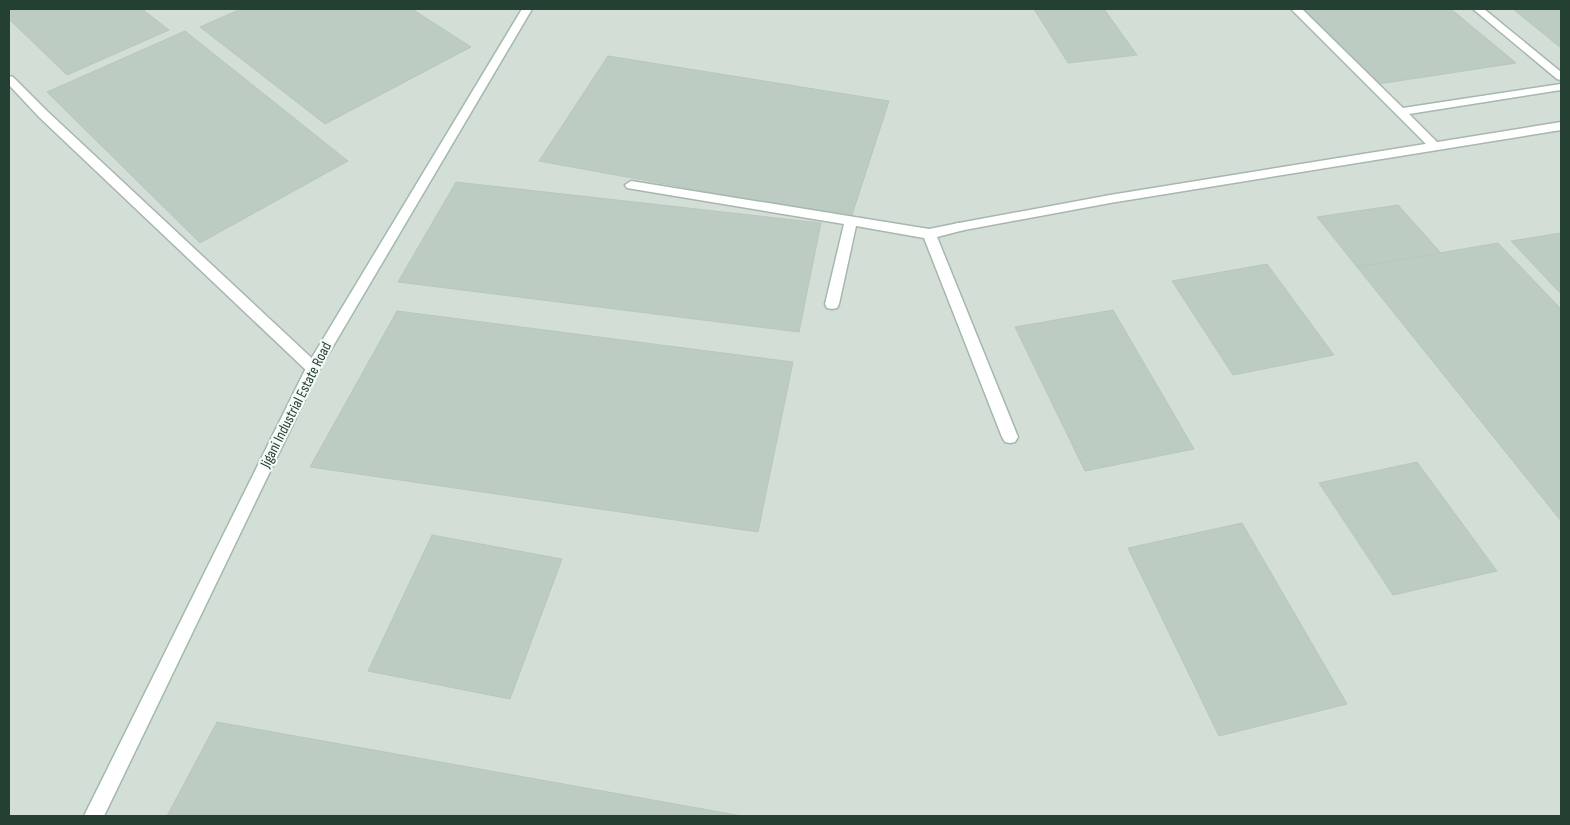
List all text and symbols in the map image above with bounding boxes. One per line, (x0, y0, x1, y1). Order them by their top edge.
street label: Jigani Industrial Estate Road (256, 339, 336, 472)

